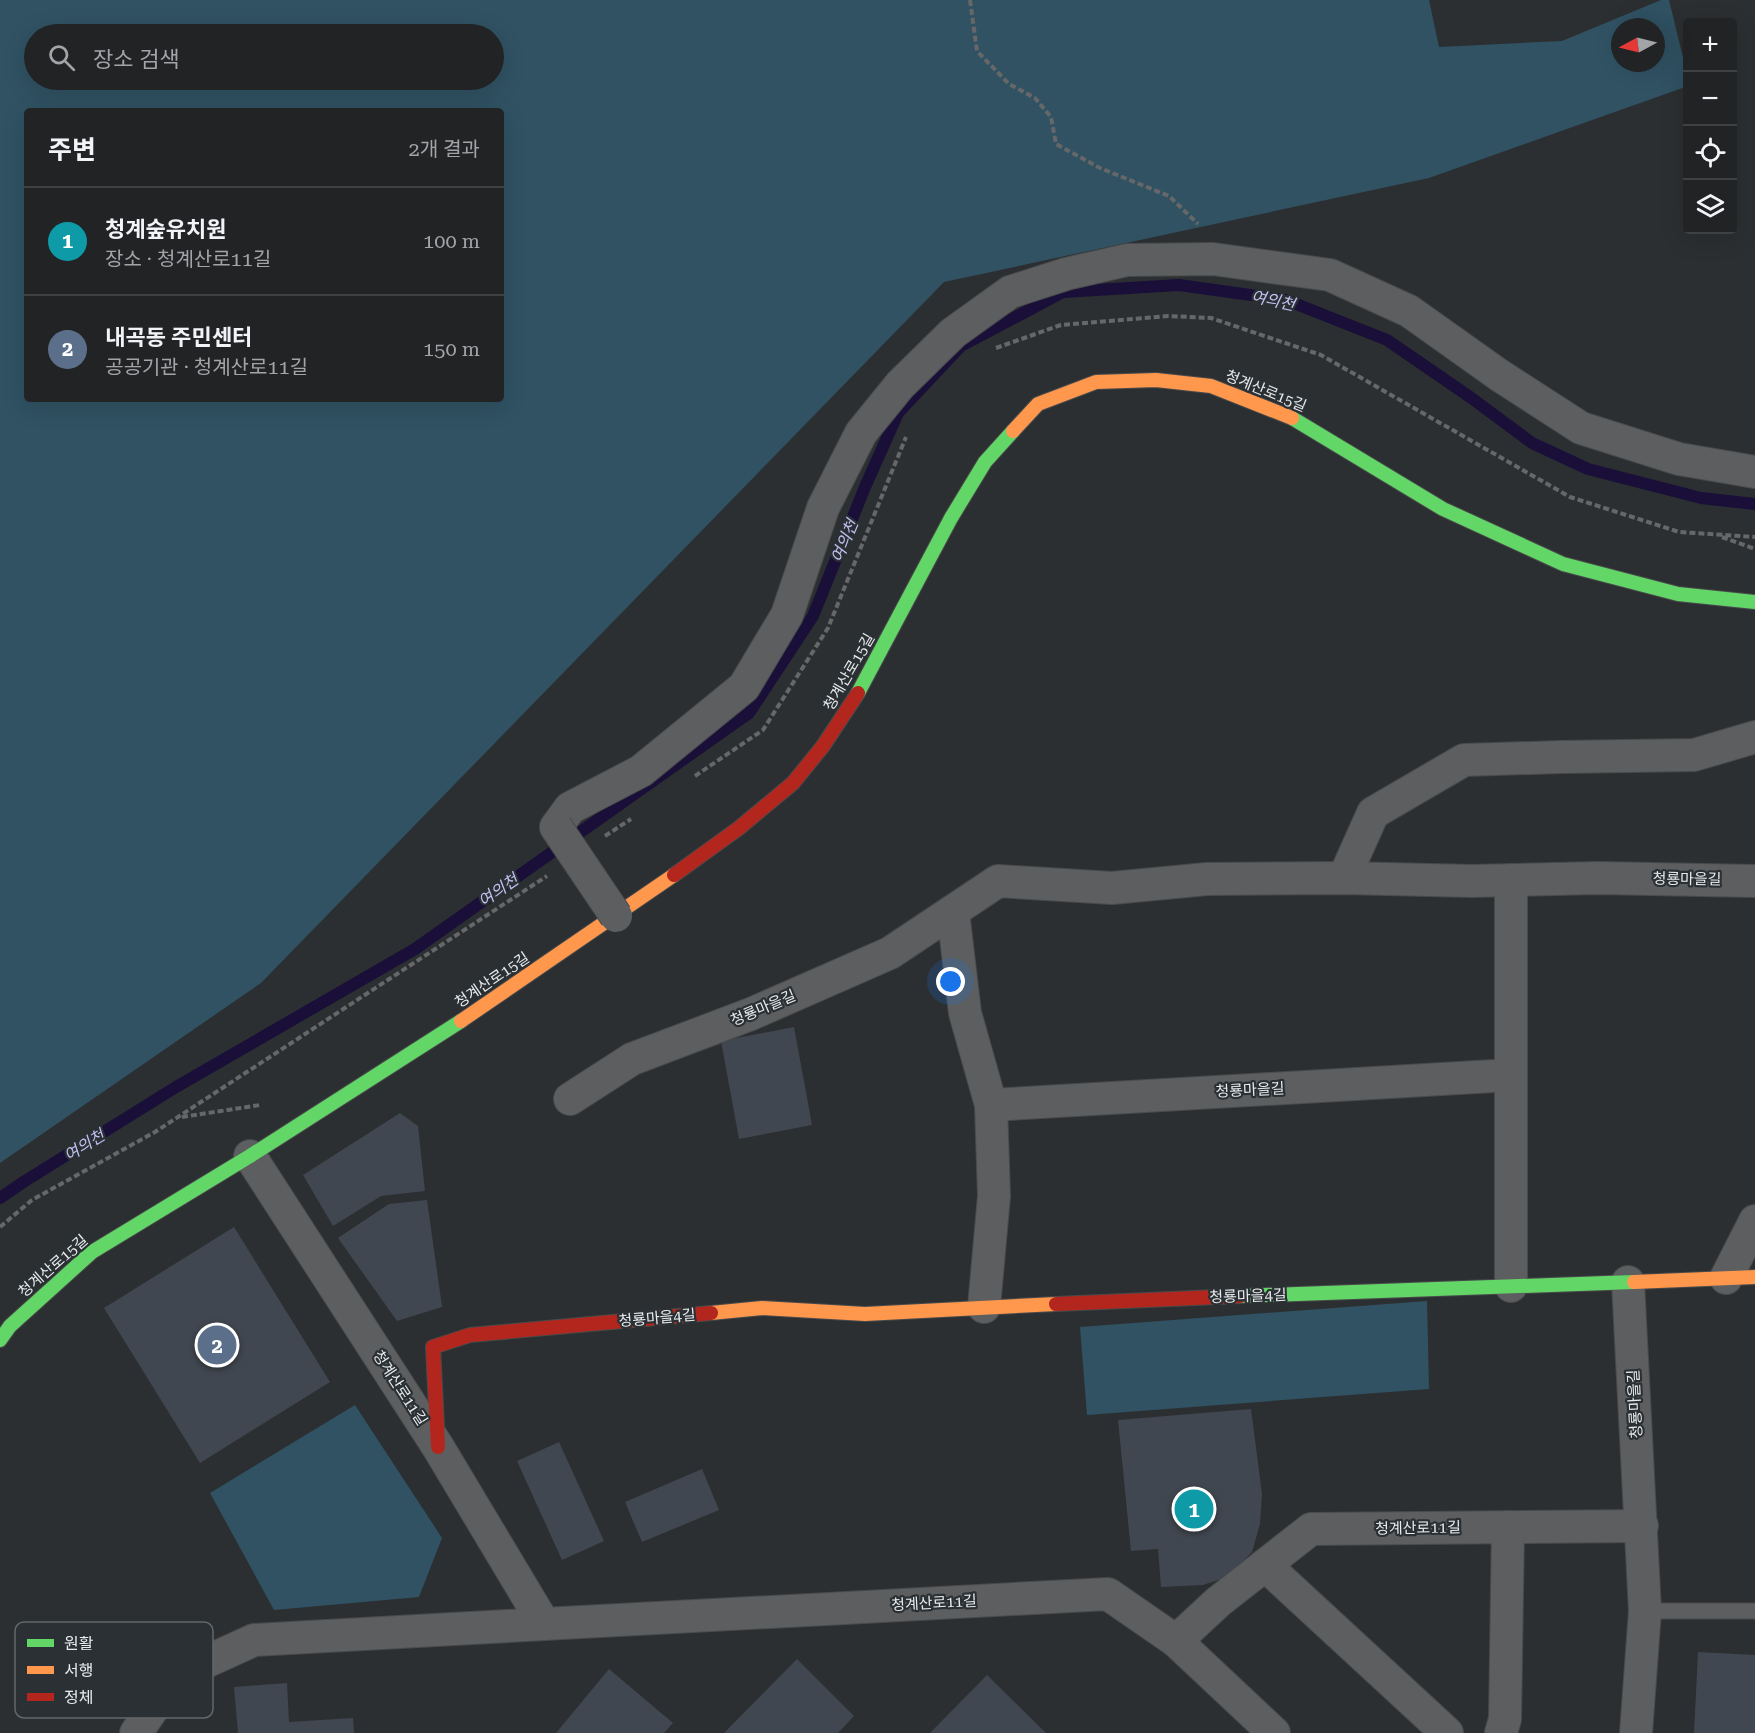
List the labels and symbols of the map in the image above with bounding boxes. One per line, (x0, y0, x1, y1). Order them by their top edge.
north arrow (1611, 18, 1665, 72)
water label: 여의천 (1249, 287, 1299, 315)
street label: 청계산로15길 (1223, 367, 1309, 415)
water label: 여의천 (827, 515, 863, 565)
street label: 청계산로15길 (820, 630, 878, 714)
water label: 여의천 (475, 869, 524, 911)
street label: 청룡마을길 (1652, 869, 1722, 889)
street label: 청계산로15길 (451, 949, 533, 1011)
your location (936, 967, 965, 996)
street label: 청룡마을길 (728, 986, 798, 1030)
street label: 청룡마을길 (1215, 1079, 1285, 1101)
water label: 여의천 (61, 1124, 110, 1165)
street label: 청계산로15길 (15, 1231, 91, 1301)
street label: 청룡마을4길 (1209, 1286, 1287, 1306)
street label: 청룡마을4길 (618, 1306, 696, 1330)
pin: 2 (198, 1322, 236, 1368)
street label: 청계산로11길 (369, 1347, 431, 1429)
street label: 청룡마을길 (1624, 1369, 1646, 1439)
pin: 1 (1174, 1486, 1214, 1532)
street label: 청계산로11길 (1375, 1518, 1461, 1538)
street label: 청계산로11길 (891, 1592, 977, 1614)
legend (15, 1622, 213, 1718)
text: 원활 (64, 1634, 94, 1653)
text: 서행 (64, 1661, 93, 1680)
text: 정체 (64, 1688, 93, 1707)

